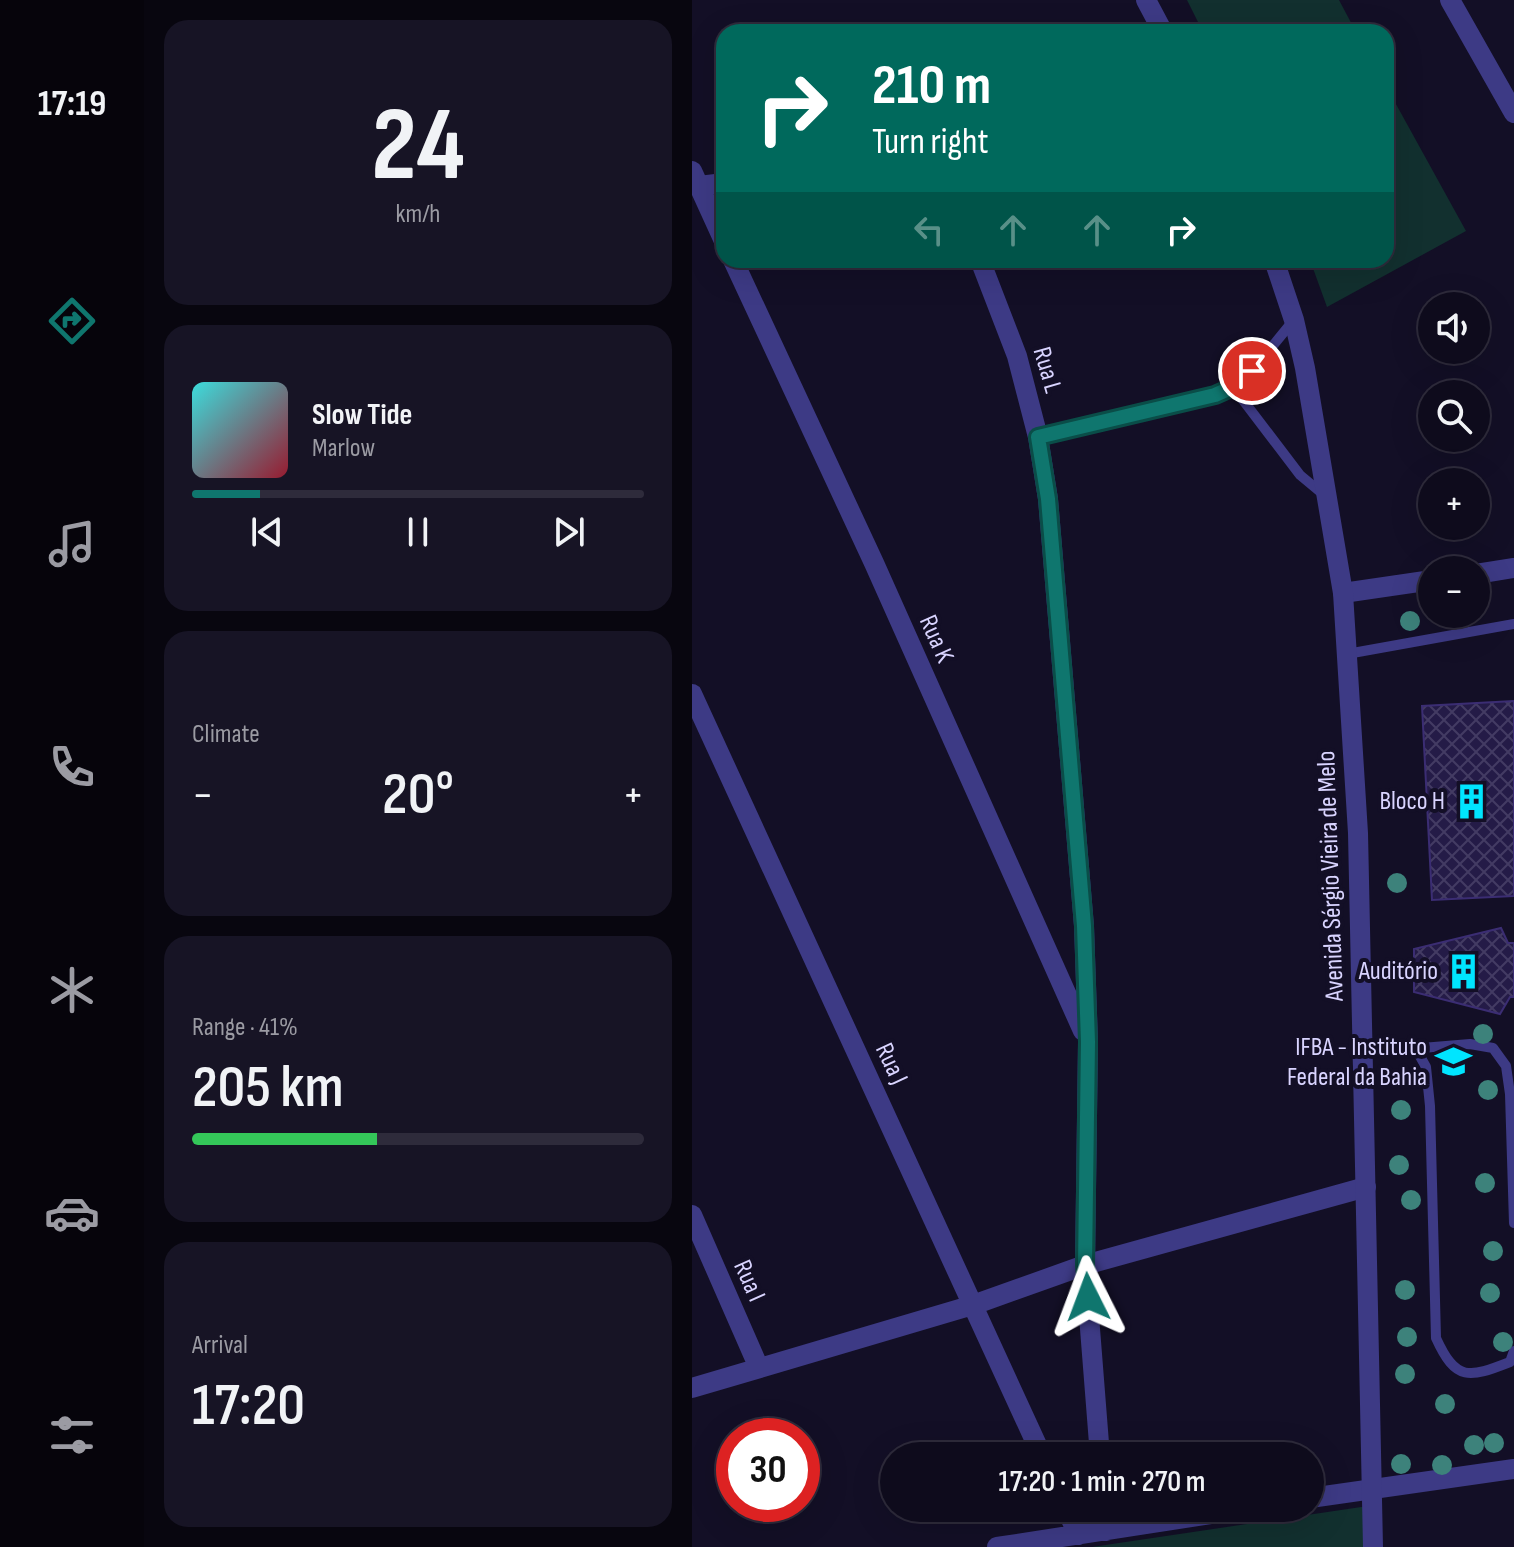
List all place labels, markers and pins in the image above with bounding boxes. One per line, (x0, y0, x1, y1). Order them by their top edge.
pin (1218, 337, 1286, 405)
building icon: Bloco H (1452, 782, 1490, 820)
place label: Bloco H (1379, 786, 1445, 817)
building icon: Auditório (1445, 952, 1483, 990)
place label: Auditório (1358, 956, 1438, 987)
place label: IFBA - Instituto Federal da Bahia (1287, 1032, 1427, 1093)
school or university icon: IFBA - Instituto Federal da Bahia (1434, 1043, 1472, 1081)

